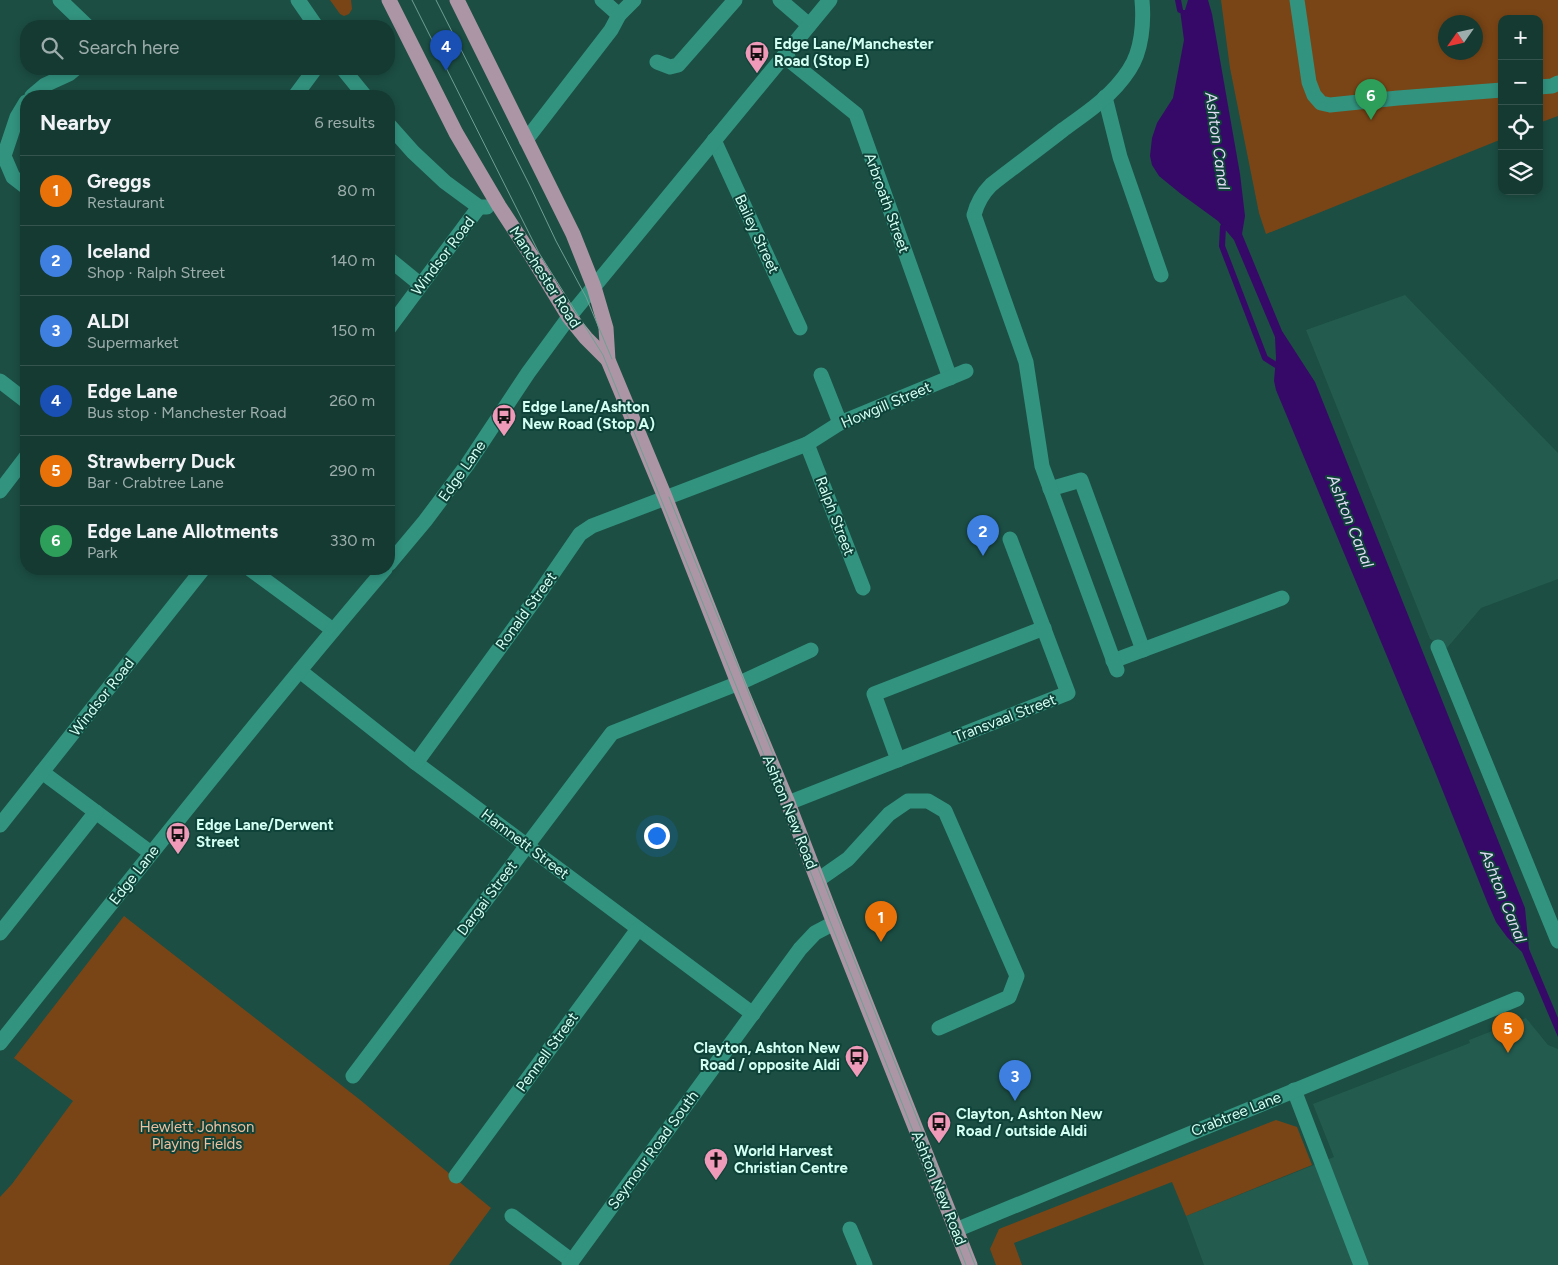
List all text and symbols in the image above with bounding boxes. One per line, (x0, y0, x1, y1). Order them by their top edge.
north arrow (1438, 15, 1483, 60)
map controls (1498, 15, 1543, 195)
button: + (1498, 15, 1543, 60)
search box (20, 20, 395, 75)
pin: 4 (430, 30, 462, 71)
icon: search (38, 34, 66, 62)
place label: Edge Lane/Manchester Road (Stop E) (774, 35, 934, 70)
text: Search here (78, 36, 180, 59)
bus stop icon: Edge Lane/Manchester Road (Stop E) (744, 40, 770, 74)
button: − (1498, 60, 1543, 105)
pin: 6 (1355, 79, 1387, 120)
water label: Ashton Canal (1201, 90, 1234, 192)
button: locate (1498, 105, 1543, 150)
text: Nearby (40, 110, 111, 135)
text: 6 results (314, 113, 375, 132)
street label: Arbroath Street (861, 150, 914, 256)
button: layers (1498, 150, 1543, 195)
text: Greggs (87, 170, 151, 193)
text: 1 (53, 181, 59, 200)
text: 80 m (337, 181, 375, 200)
street label: Bailey Street (731, 192, 783, 277)
text: Restaurant (87, 193, 165, 212)
street label: Windsor Road (408, 213, 478, 299)
street label: Manchester Road (505, 223, 585, 331)
text: Iceland (87, 240, 150, 263)
text: 2 (51, 251, 61, 270)
text: 140 m (331, 251, 375, 270)
text: Shop · Ralph Street (87, 263, 225, 282)
text: ALDI (87, 310, 130, 333)
text: 3 (52, 321, 60, 340)
text: 150 m (331, 321, 375, 340)
text: Supermarket (87, 333, 179, 352)
street label: Howgill Street (838, 378, 934, 432)
text: Edge Lane (87, 380, 178, 403)
text: 4 (51, 391, 61, 410)
text: 260 m (329, 391, 375, 410)
place label: Edge Lane/Ashton New Road (Stop A) (522, 398, 655, 433)
text: Bus stop · Manchester Road (87, 403, 287, 422)
bus stop icon: Edge Lane/Ashton New Road (Stop A) (491, 403, 517, 437)
street label: Edge Lane (434, 437, 490, 505)
text: Strawberry Duck (87, 450, 236, 473)
text: 5 (51, 461, 61, 480)
text: 290 m (329, 461, 375, 480)
water label: Ashton Canal (1323, 471, 1378, 571)
text: Bar · Crabtree Lane (87, 473, 224, 492)
street label: Ralph Street (812, 474, 858, 558)
pin: 2 (967, 515, 999, 556)
text: Edge Lane Allotments (87, 520, 278, 543)
text: 6 (51, 531, 61, 550)
text: 330 m (330, 531, 375, 550)
text: Park (87, 543, 117, 562)
street label: Ronald Street (492, 568, 560, 653)
street label: Windsor Road (66, 654, 138, 740)
street label: Transvaal Street (952, 690, 1059, 746)
street label: Ashton New Road (759, 752, 821, 872)
street label: Hamnett Street (478, 805, 573, 883)
place label: Edge Lane/Derwent Street (196, 816, 334, 851)
bus stop icon: Edge Lane/Derwent Street (165, 821, 191, 855)
your location (644, 823, 670, 849)
street label: Edge Lane (105, 842, 163, 908)
water label: Ashton Canal (1476, 846, 1531, 946)
street label: Dargai Street (453, 857, 521, 939)
pin: 1 (865, 901, 897, 942)
street label: Pennell Street (512, 1008, 582, 1095)
pin: 5 (1492, 1012, 1524, 1053)
place label: Clayton, Ashton New Road / opposite Aldi (693, 1039, 840, 1074)
bus stop icon: Clayton, Ashton New Road / opposite Aldi (844, 1044, 870, 1078)
pin: 3 (999, 1060, 1031, 1101)
street label: Seymour Road South (604, 1087, 702, 1213)
street label: Crabtree Lane (1189, 1088, 1283, 1140)
place label: Clayton, Ashton New Road / outside Aldi (956, 1105, 1103, 1140)
bus stop icon: Clayton, Ashton New Road / outside Aldi (926, 1110, 952, 1144)
park label: Hewlett Johnson Playing Fields (140, 1118, 254, 1153)
street label: Ashton New Road (908, 1128, 970, 1248)
place label: World Harvest Christian Centre (734, 1142, 848, 1177)
church icon: World Harvest Christian Centre (703, 1147, 729, 1181)

